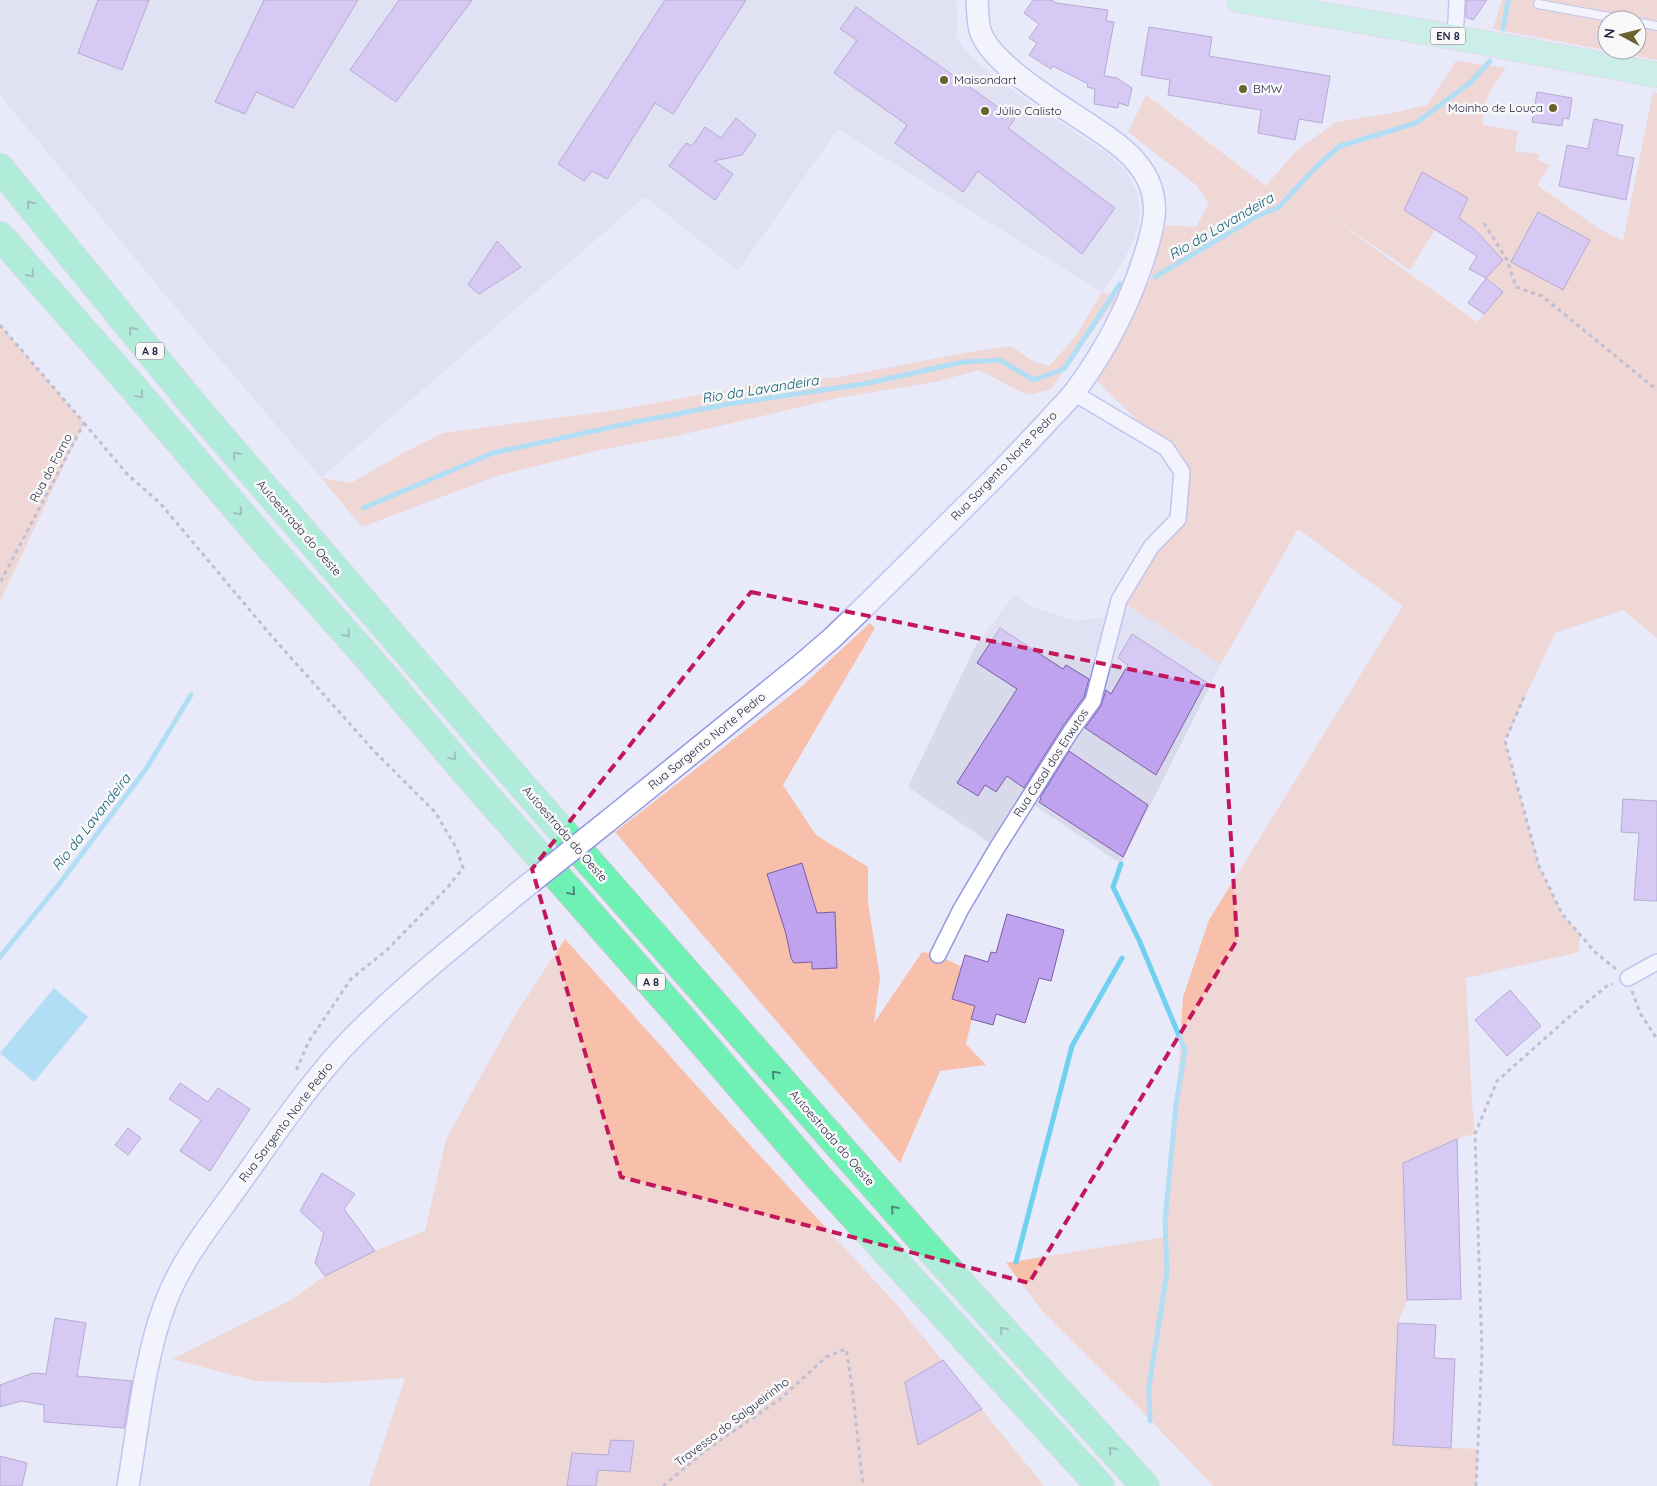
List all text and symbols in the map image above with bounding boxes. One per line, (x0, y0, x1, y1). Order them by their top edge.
north arrow (1597, 10, 1647, 60)
text: N (1600, 27, 1619, 40)
road number: EN 8 (1430, 28, 1466, 44)
place label: Maisondart (954, 72, 1017, 87)
marker: Maisondart (938, 74, 950, 86)
place label: BMW (1253, 81, 1283, 96)
marker: BMW (1237, 83, 1249, 95)
place label: Moinho de Louça (1448, 100, 1543, 115)
marker: Moinho de Louça (1547, 102, 1559, 114)
place label: Júlio Calisto (995, 103, 1062, 118)
marker: Júlio Calisto (979, 105, 991, 117)
water label: Rio da Lavandeira (1165, 188, 1278, 263)
one-way arrow (26, 201, 35, 210)
one-way arrow (26, 268, 35, 277)
one-way arrow (129, 327, 138, 336)
road number: A 8 (136, 342, 164, 360)
water label: Rio da Lavandeira (700, 371, 821, 407)
one-way arrow (134, 389, 142, 398)
street label: Rua Sargento Norte Pedro (947, 408, 1060, 524)
street label: Rua do Forno (26, 431, 75, 505)
one-way arrow (233, 452, 242, 461)
street label: Autoestrada do Oeste (254, 477, 345, 579)
one-way arrow (233, 506, 242, 515)
one-way arrow (341, 628, 350, 637)
street label: Rua Sargento Norte Pedro (645, 689, 768, 793)
street label: Rua Casal dos Enxutos (1010, 705, 1091, 820)
one-way arrow (447, 751, 456, 760)
water label: Rio da Lavandeira (48, 769, 135, 874)
street label: Autoestrada do Oeste (520, 783, 611, 885)
one-way arrow (566, 886, 575, 895)
road number: A 8 (637, 974, 665, 990)
street label: Rua Sargento Norte Pedro (235, 1059, 336, 1185)
one-way arrow (773, 1071, 781, 1080)
street label: Autoestrada do Oeste (787, 1087, 878, 1189)
one-way arrow (891, 1206, 900, 1215)
one-way arrow (1000, 1327, 1009, 1336)
street label: Travessa do Salgueirinho (672, 1374, 792, 1470)
one-way arrow (1109, 1447, 1118, 1456)

